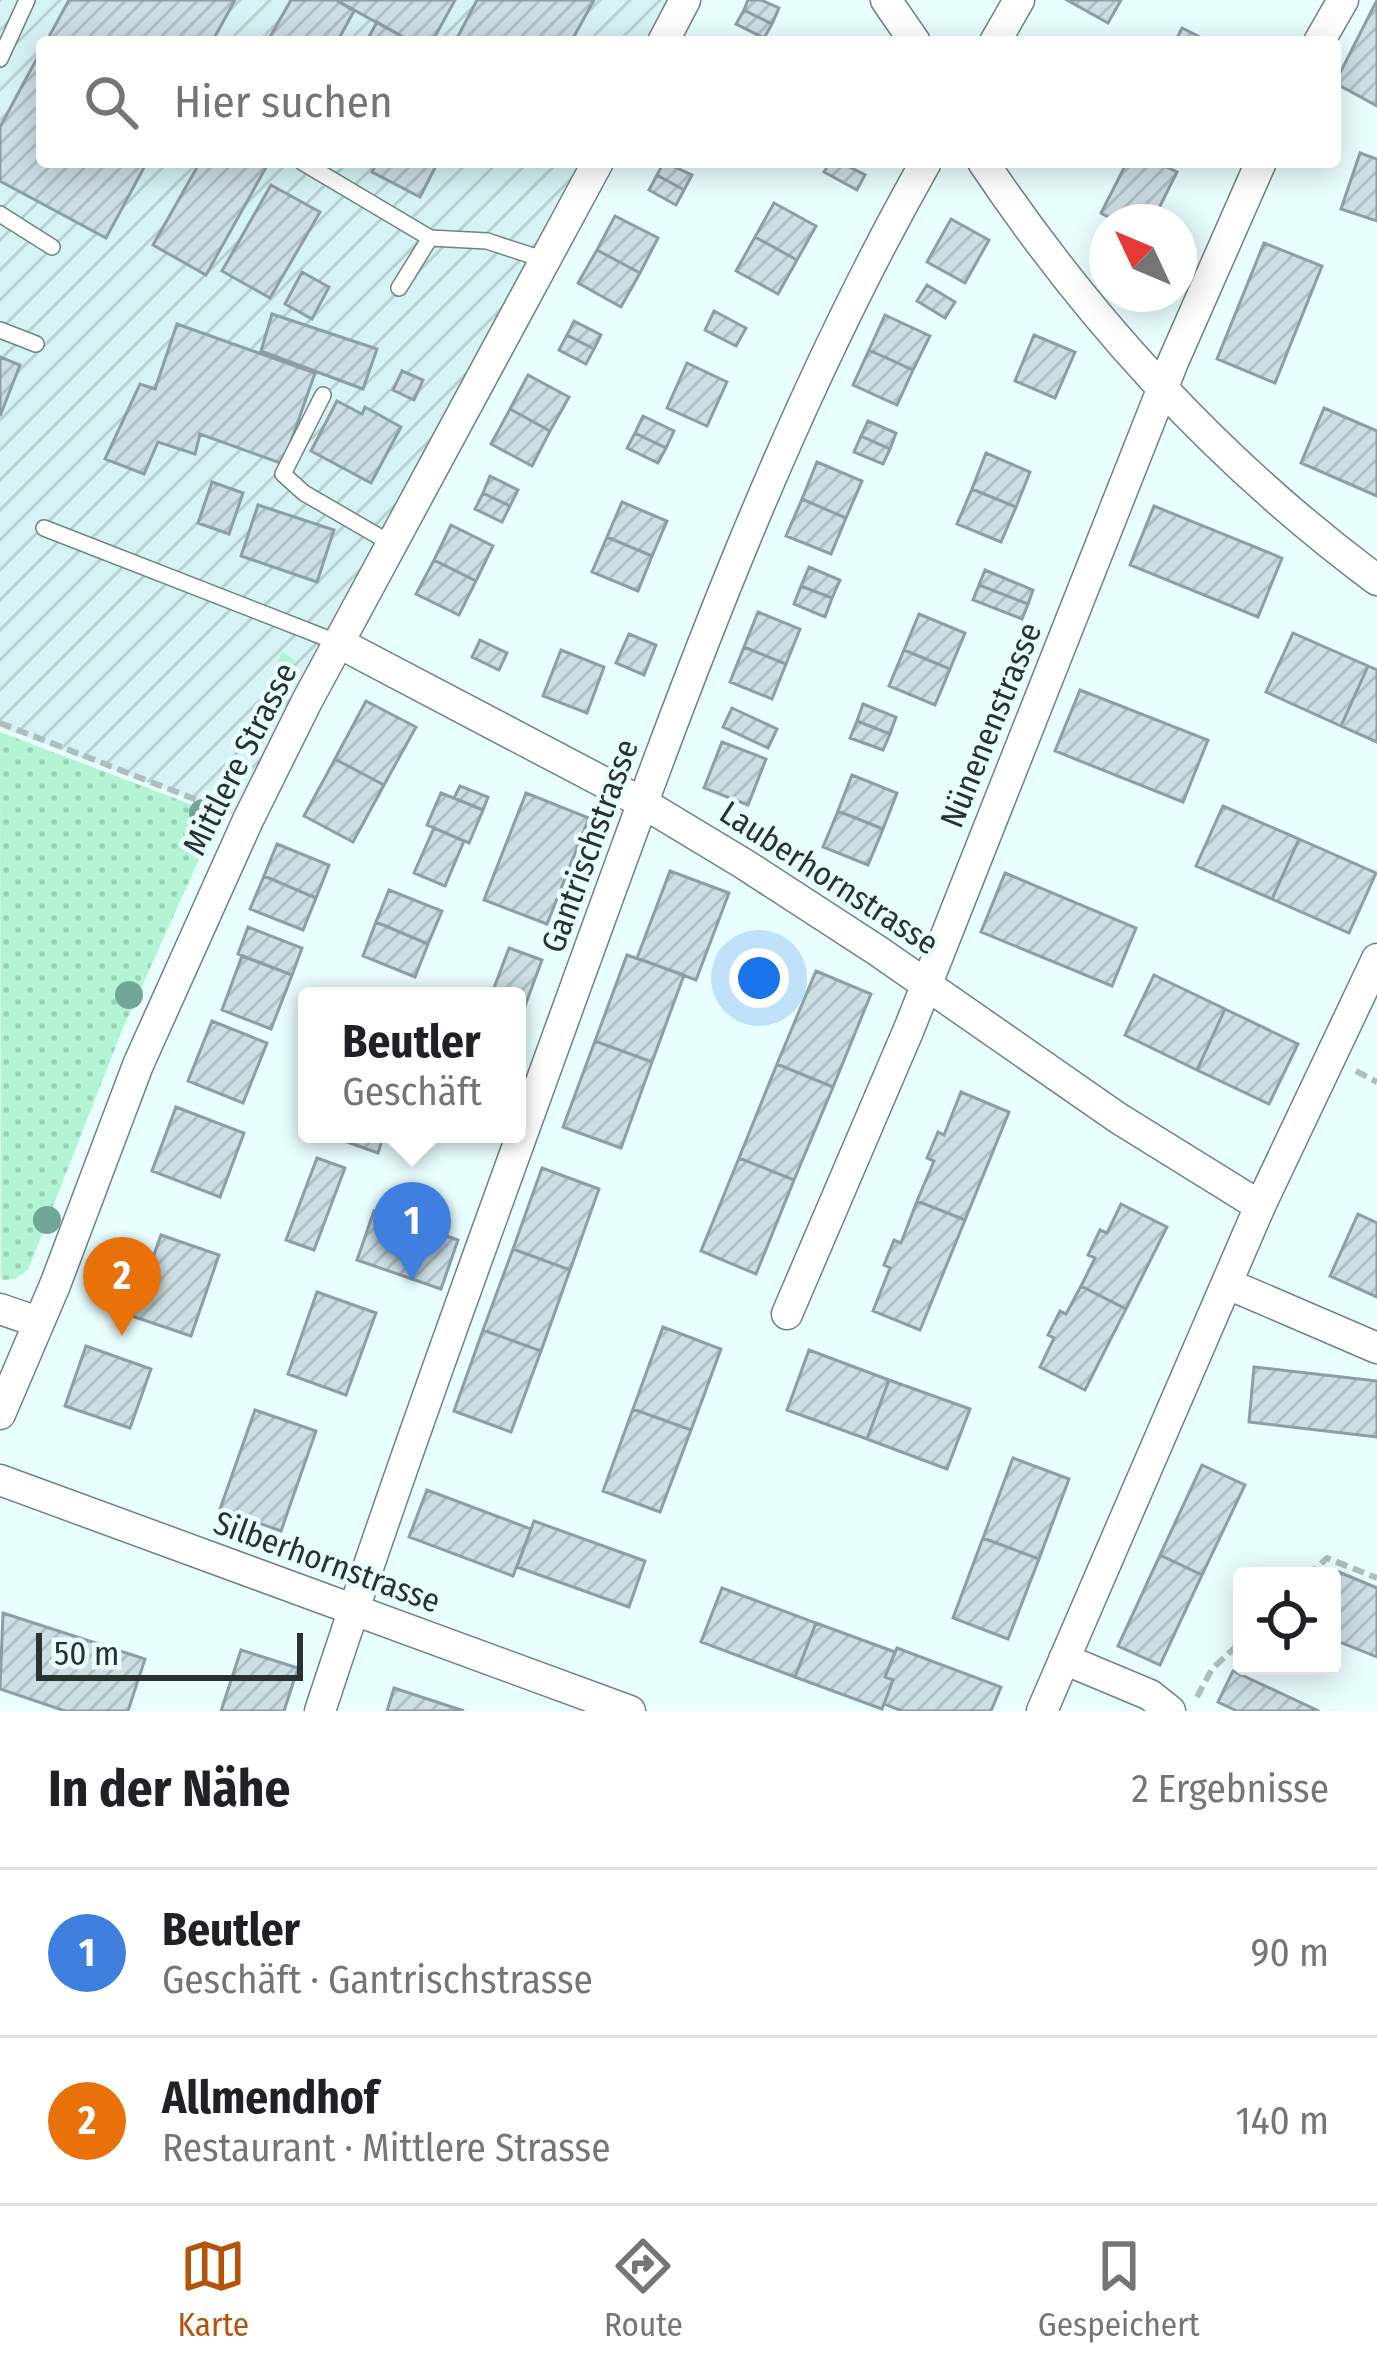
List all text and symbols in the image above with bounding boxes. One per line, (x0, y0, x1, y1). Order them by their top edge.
search box (36, 36, 1341, 168)
icon: search (78, 69, 144, 135)
text: Hier suchen (174, 75, 393, 129)
north arrow (1089, 204, 1197, 312)
street label: Nünenenstrasse (932, 617, 1050, 833)
street label: Mittlere Strasse (174, 656, 306, 862)
street label: Gantrischstrasse (533, 734, 647, 958)
street label: Lauberhornstrasse (712, 793, 946, 963)
your location (729, 948, 789, 1008)
popup (298, 987, 526, 1143)
text: Beutler (342, 1015, 480, 1069)
text: Geschäft (342, 1069, 482, 1115)
pin: 1 (373, 1182, 451, 1281)
pin: 2 (83, 1237, 161, 1336)
street label: Silberhornstrasse (208, 1503, 446, 1621)
map controls (1233, 1567, 1341, 1675)
button: locate (1233, 1567, 1341, 1675)
scale bar (36, 1627, 303, 1680)
text: 50 m (54, 1634, 119, 1674)
text: In der Nähe (48, 1758, 290, 1820)
text: 2 Ergebnisse (1131, 1766, 1329, 1812)
text: Beutler (162, 1903, 300, 1957)
text: 1 (79, 1930, 95, 1976)
text: 90 m (1251, 1930, 1329, 1976)
text: Geschäft · Gantrischstrasse (162, 1957, 593, 2003)
text: Allmendhof (162, 2071, 379, 2125)
text: 2 (78, 2098, 96, 2144)
text: 140 m (1235, 2098, 1329, 2144)
text: Restaurant · Mittlere Strasse (162, 2125, 611, 2171)
tab: Karte (178, 2233, 249, 2345)
tab: Route (604, 2233, 683, 2345)
tab: Gespeichert (1038, 2233, 1199, 2345)

